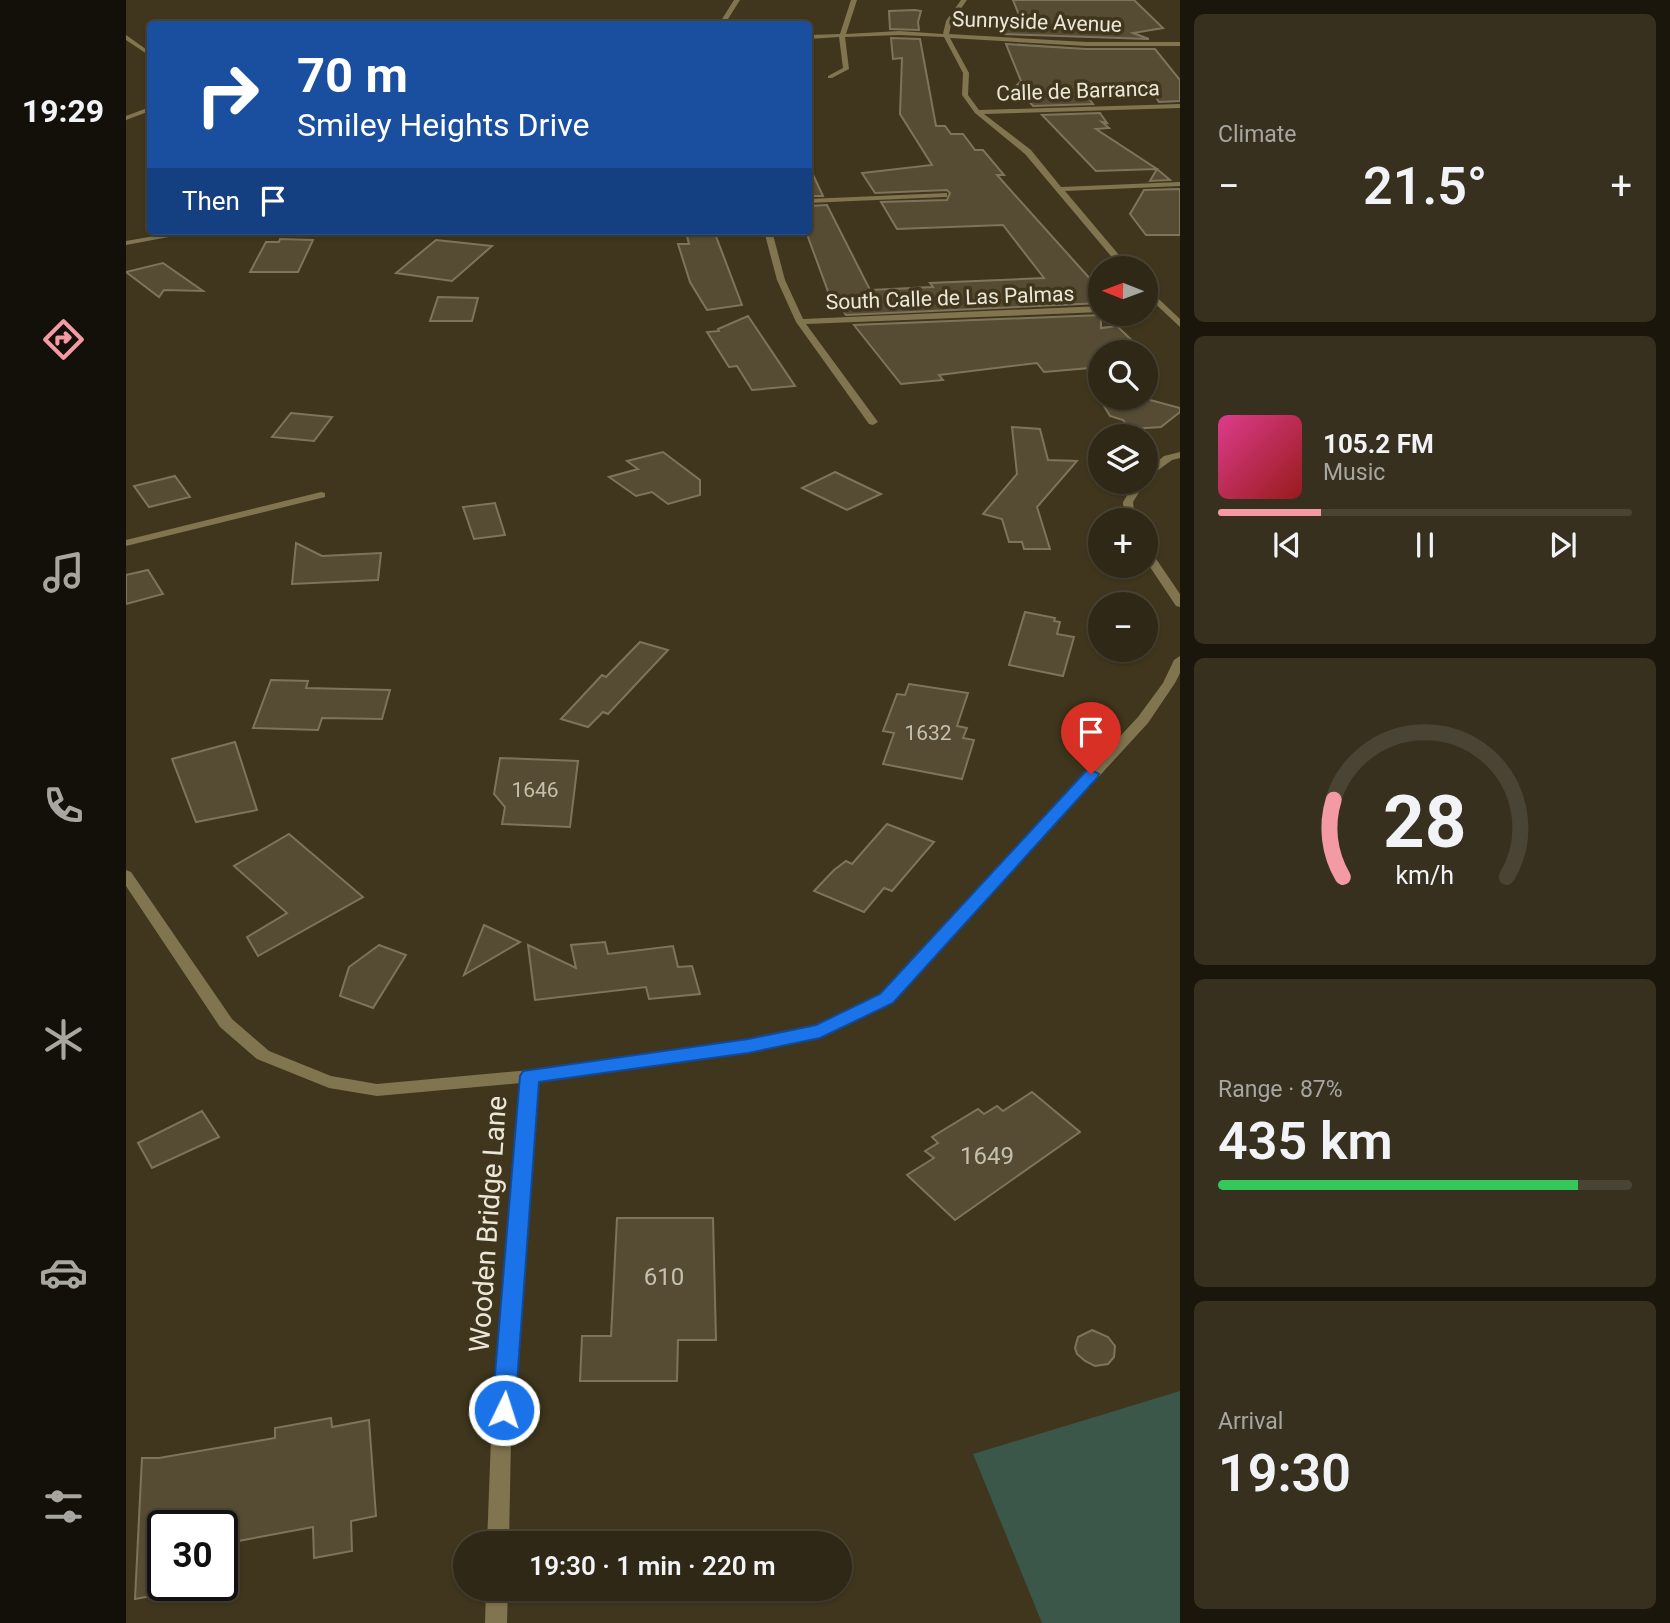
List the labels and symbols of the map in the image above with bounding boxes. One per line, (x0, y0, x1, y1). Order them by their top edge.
street label: Sunnyside Avenue (952, 7, 1122, 37)
street label: Calle de Barranca (996, 76, 1160, 106)
north arrow (1088, 256, 1158, 326)
street label: South Calle de Las Palmas (825, 282, 1075, 314)
pin (1061, 702, 1121, 774)
house number: 1632 (904, 721, 952, 745)
house number: 1646 (511, 778, 559, 802)
street label: Wooden Bridge Lane (463, 1095, 513, 1353)
house number: 1649 (960, 1142, 1014, 1170)
house number: 610 (644, 1263, 684, 1291)
position arrow (467, 1373, 541, 1447)
speed limit sign: 30 (147, 1510, 238, 1601)

